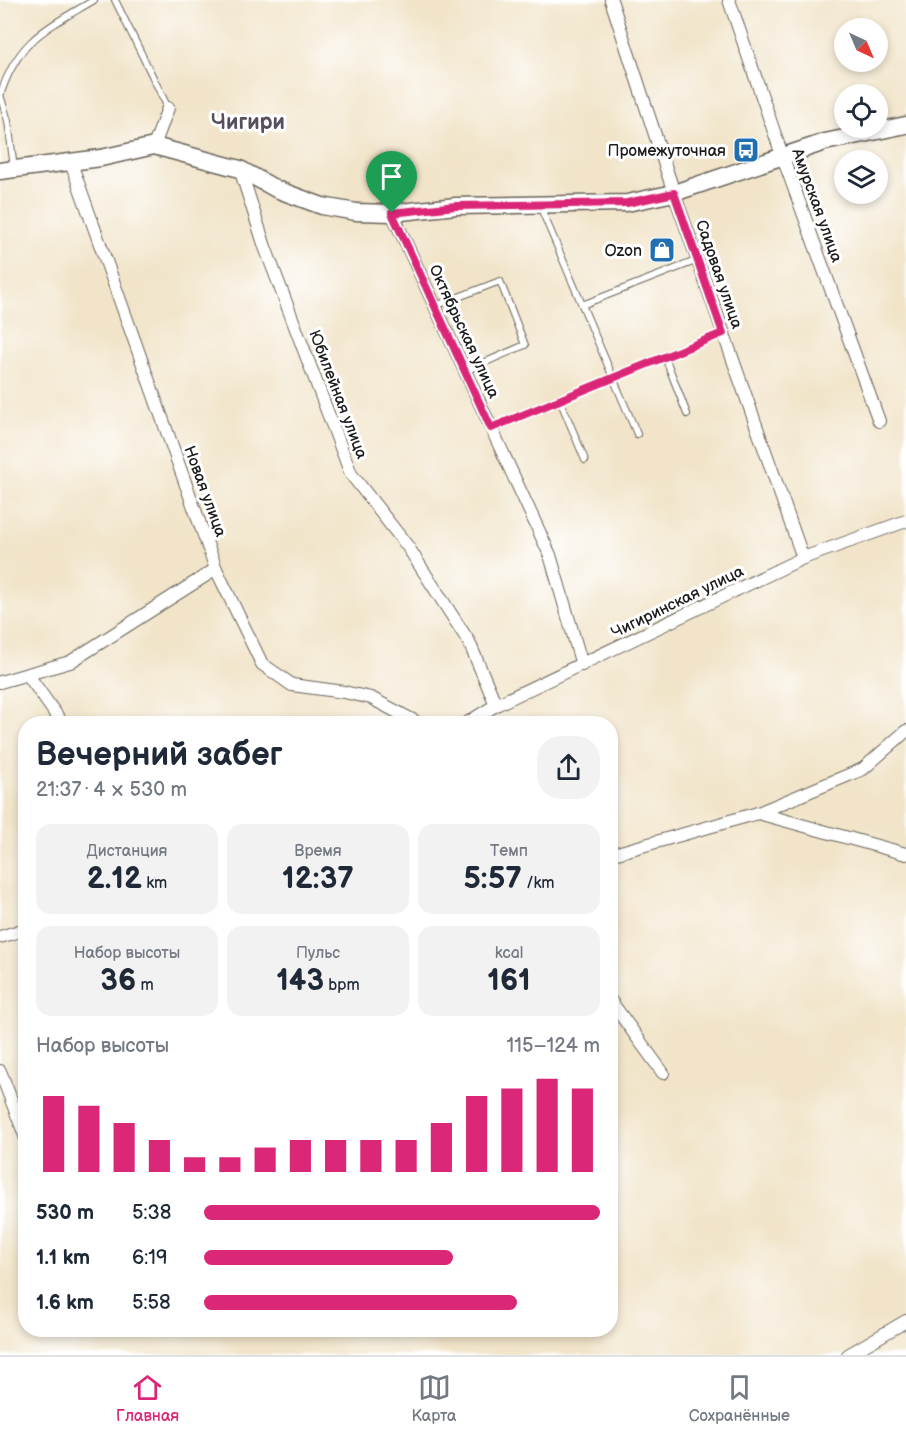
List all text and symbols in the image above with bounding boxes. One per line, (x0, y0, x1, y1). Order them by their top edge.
north arrow (834, 18, 888, 72)
map controls (834, 18, 888, 204)
button: locate (834, 84, 888, 138)
district label: Чигири (211, 109, 285, 136)
bus stop icon: Промежуточная (731, 135, 761, 165)
place label: Промежуточная (608, 142, 726, 161)
street label: Амурская улица (787, 145, 846, 265)
button: layers (834, 150, 888, 204)
pin (366, 151, 417, 213)
icon: arrive (375, 160, 408, 193)
street label: Садовая улица (691, 218, 746, 332)
shop icon: Ozon (647, 235, 677, 265)
place label: Ozon (604, 242, 642, 261)
street label: Октябрьская улица (424, 262, 503, 402)
street label: Юбилейная улица (304, 327, 371, 462)
street label: Новая улица (179, 443, 230, 540)
street label: Чигиринская улица (608, 562, 747, 643)
text: Вечерний забег (36, 735, 283, 775)
button: share (537, 736, 600, 799)
text: 21:37 · 4 × 530 m (36, 778, 187, 802)
text: Дистанция (87, 842, 167, 861)
text: Время (294, 842, 342, 861)
text: Темп (490, 842, 528, 861)
text: 2.12 (87, 861, 142, 897)
text: 12:37 (282, 861, 354, 897)
text: 5:57 (463, 861, 522, 897)
text: km (142, 874, 167, 893)
text: /km (522, 874, 555, 893)
text: Набор высоты (74, 944, 180, 963)
text: Пульс (296, 944, 340, 963)
text: kcal (495, 944, 523, 963)
text: 36 (100, 963, 136, 999)
text: 143 (276, 963, 324, 999)
text: 161 (487, 963, 531, 999)
text: m (136, 976, 154, 995)
text: bpm (324, 976, 360, 995)
text: Набор высоты (36, 1034, 169, 1058)
text: 115–124 m (507, 1034, 600, 1058)
text: 530 m (36, 1201, 94, 1225)
text: 5:38 (132, 1201, 171, 1225)
text: 1.1 km (36, 1246, 90, 1270)
text: 6:19 (132, 1246, 168, 1270)
text: 1.6 km (36, 1291, 94, 1315)
text: 5:58 (132, 1291, 171, 1315)
tab: Главная (116, 1371, 179, 1426)
tab: Карта (411, 1371, 457, 1426)
tab: Сохранённые (689, 1371, 790, 1426)

